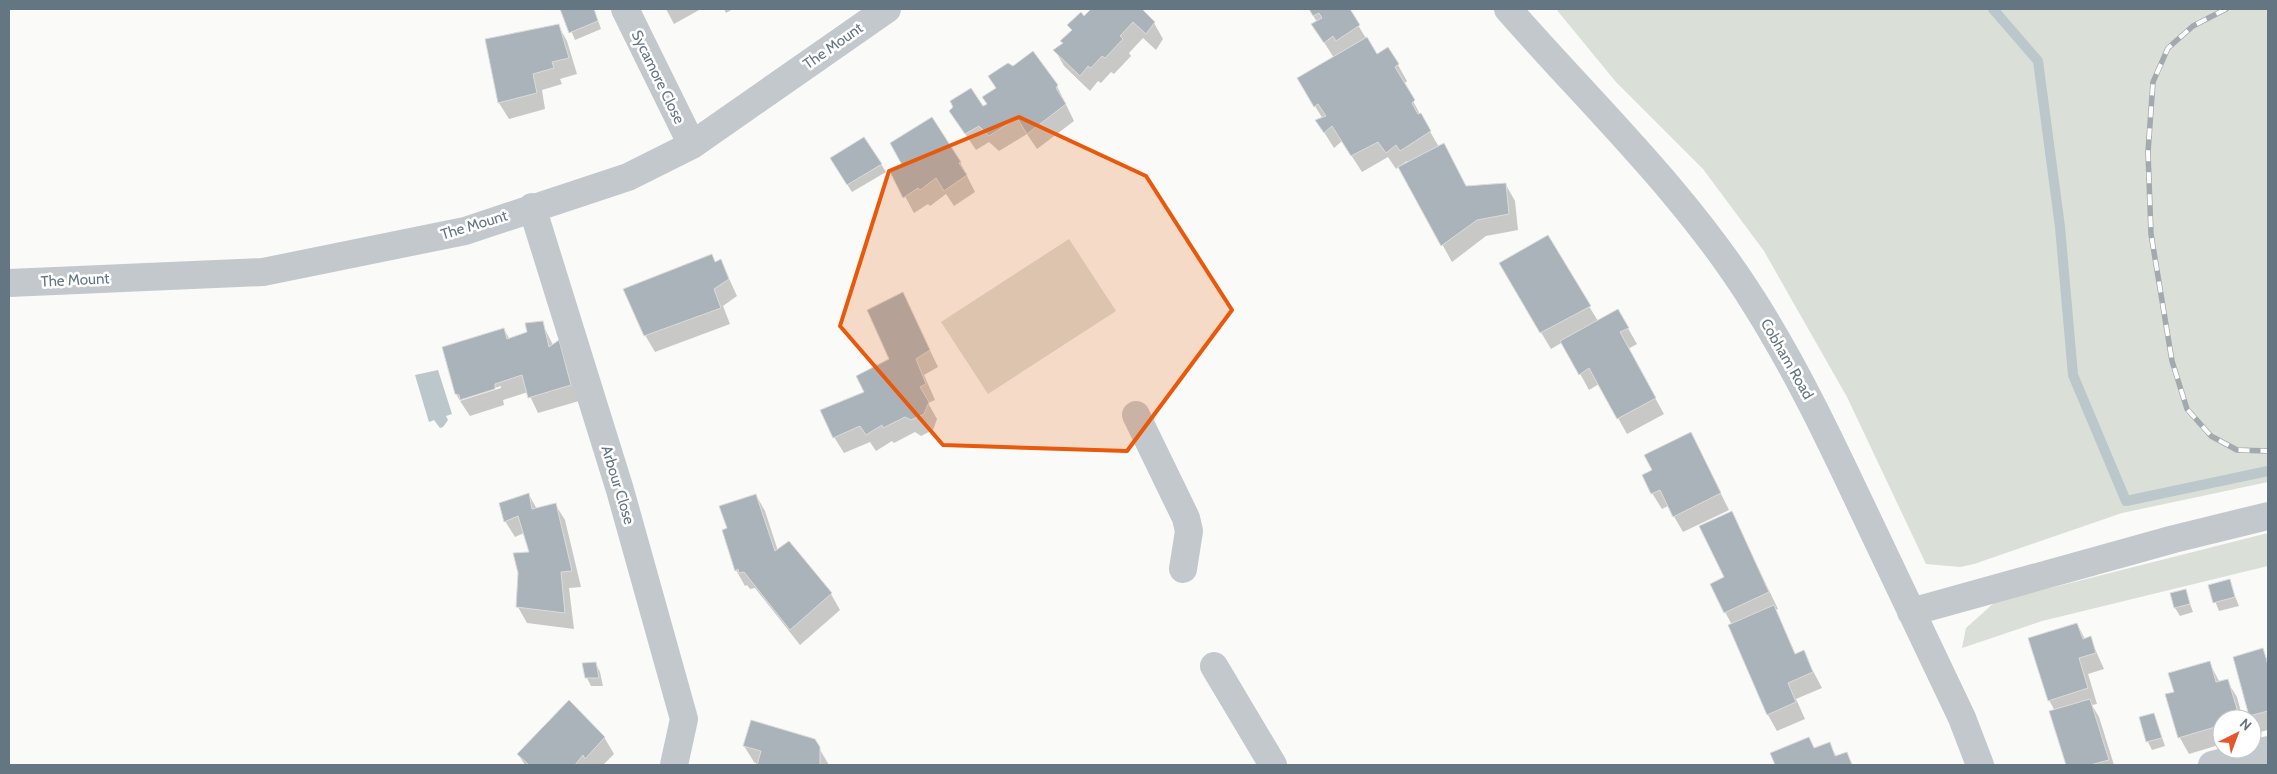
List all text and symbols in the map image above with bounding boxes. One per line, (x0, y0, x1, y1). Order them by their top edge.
street label: The Mount (800, 19, 866, 73)
street label: Sycamore Close (628, 27, 689, 127)
street label: The Mount (439, 206, 509, 244)
street label: The Mount (40, 269, 110, 291)
street label: Cobham Road (1757, 316, 1817, 402)
street label: Arbour Close (597, 443, 639, 527)
north arrow (2212, 709, 2262, 759)
text: N (2236, 714, 2255, 734)

